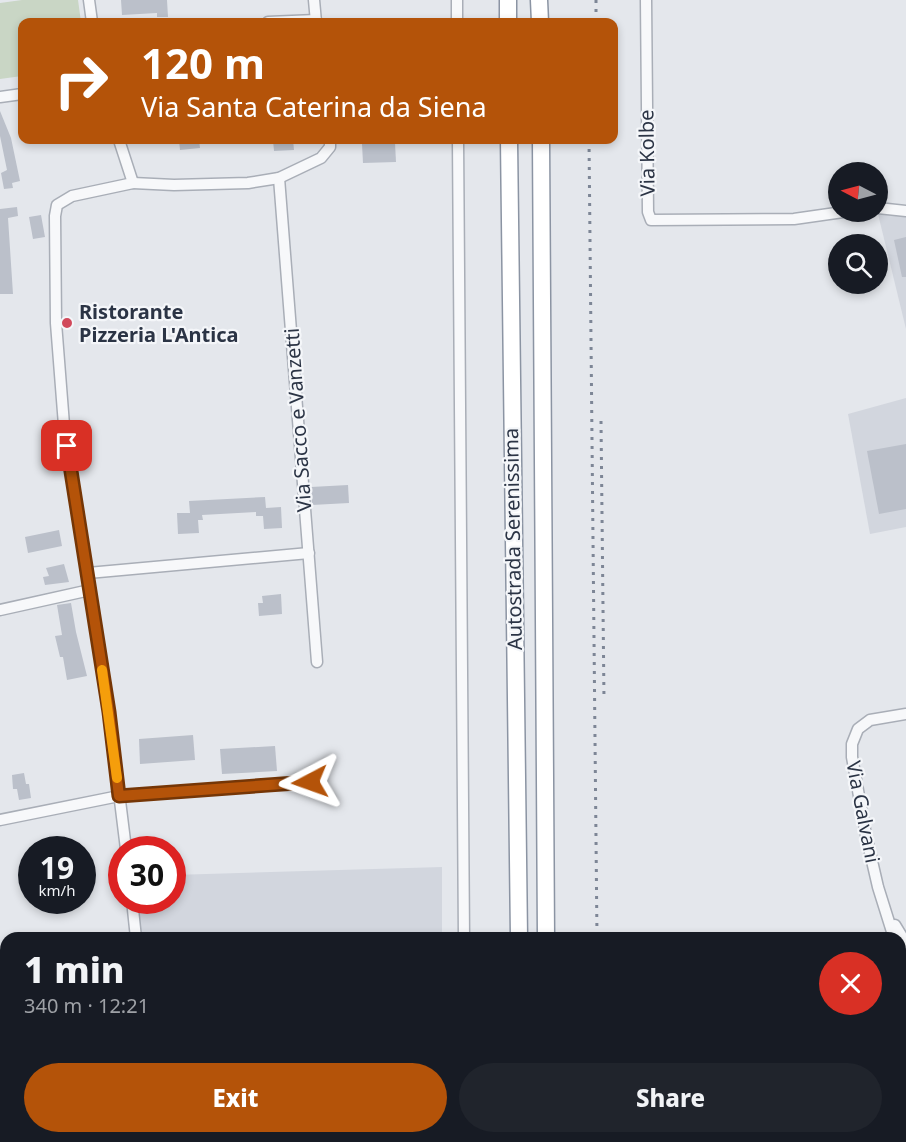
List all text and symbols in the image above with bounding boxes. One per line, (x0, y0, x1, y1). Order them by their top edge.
text: 120 m (141, 34, 265, 91)
icon: right (42, 42, 120, 120)
text: Via Santa Caterina da Siena (141, 88, 487, 125)
street label: Via Kolbe (632, 109, 661, 197)
north arrow (828, 162, 888, 222)
map controls (828, 162, 888, 294)
button: search (828, 234, 888, 294)
place label: Ristorante Pizzeria L'Antica (79, 298, 238, 348)
marker: Ristorante Pizzeria L'Antica (60, 316, 74, 330)
street label: Via Sacco e Vanzetti (278, 327, 317, 513)
pin (41, 420, 92, 471)
street label: Autostrada Serenissima (497, 428, 528, 650)
icon: arrive (50, 429, 83, 462)
position arrow (278, 750, 342, 814)
street label: Via Galvani (840, 759, 887, 865)
speed limit sign: 30 (108, 836, 186, 914)
text: 19 (40, 847, 74, 888)
text: km/h (39, 880, 75, 900)
text: 1 min (24, 945, 125, 994)
button: close (819, 952, 882, 1015)
text: 340 m · 12:21 (24, 992, 149, 1019)
button: Exit (24, 1063, 447, 1132)
button: Share (459, 1063, 882, 1132)

